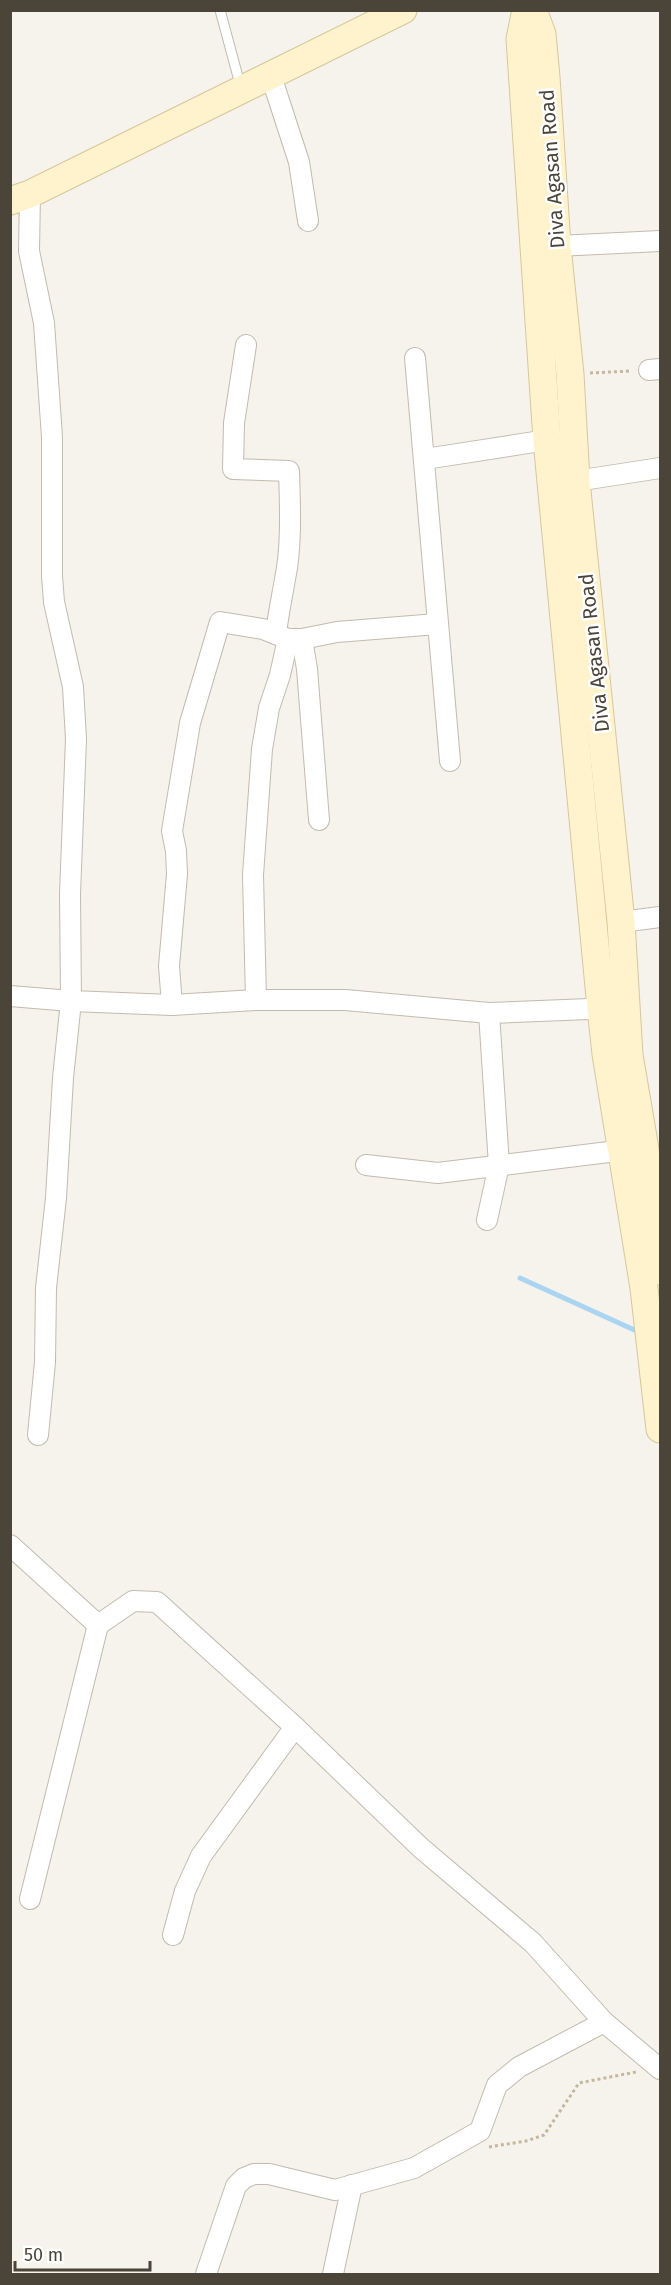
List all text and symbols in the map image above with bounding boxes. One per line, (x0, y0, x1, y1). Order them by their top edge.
street label: Diva Agasan Road (534, 89, 570, 249)
street label: Diva Agasan Road (574, 572, 614, 734)
scale bar (15, 2234, 150, 2272)
text: 50 m (24, 2244, 63, 2266)

